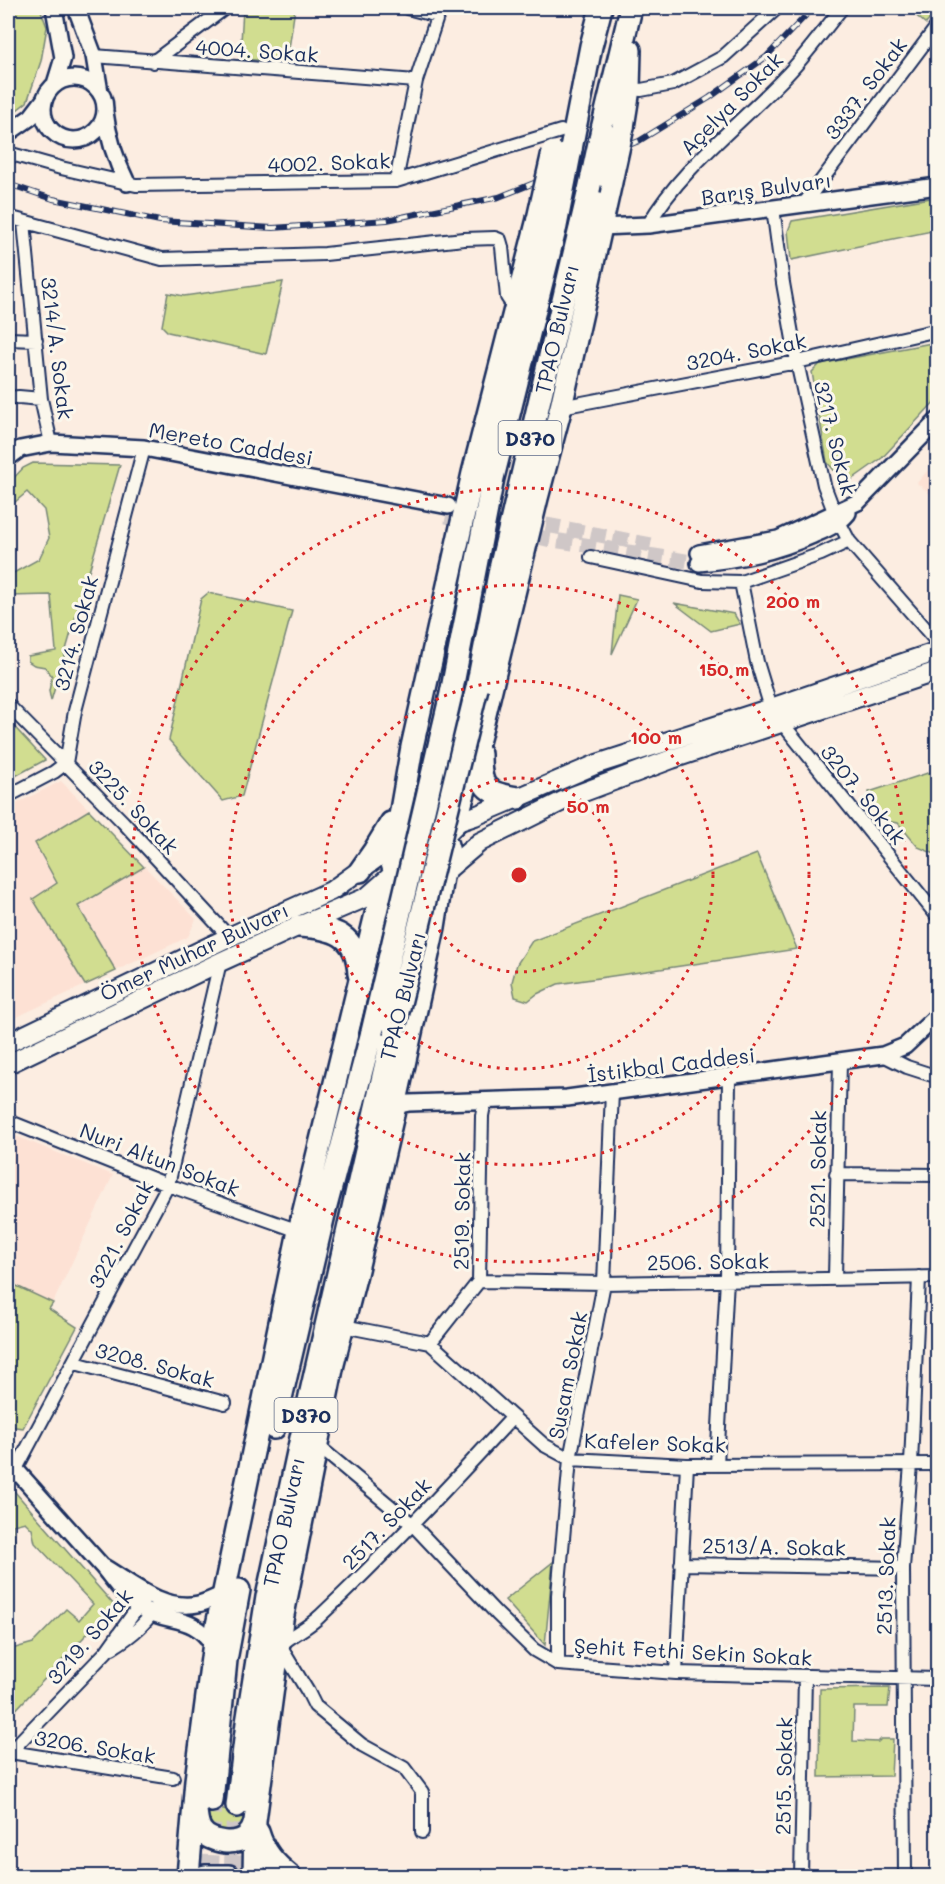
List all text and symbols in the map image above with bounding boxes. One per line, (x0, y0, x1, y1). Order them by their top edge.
street label: 3337. Sokak (818, 31, 912, 145)
street label: 4004. Sokak (195, 32, 319, 68)
street label: Açelya Sokak (674, 46, 788, 160)
street label: 4002. Sokak (267, 146, 391, 178)
street label: Barış Bulvarı (699, 165, 833, 211)
street label: TPAO Bulvarı (528, 262, 584, 396)
street label: 3214/A. Sokak (36, 275, 80, 421)
street label: 3204. Sokak (684, 326, 808, 376)
street label: 3217. Sokak (809, 378, 863, 498)
street label: Mereto Caddesi (147, 415, 315, 471)
road number: D370 (498, 421, 562, 455)
street label: 3214. Sokak (47, 572, 103, 694)
text: 200 m (766, 589, 820, 613)
text: 150 m (699, 657, 749, 681)
text: 100 m (630, 725, 682, 749)
street label: 3207. Sokak (815, 738, 913, 850)
street label: 3225. Sokak (83, 753, 185, 859)
text: 50 m (567, 794, 609, 818)
centre of rings (509, 865, 529, 885)
street label: Ömer Muhar Bulvarı (95, 895, 293, 1007)
street label: TPAO Bulvarı (373, 929, 431, 1063)
street label: İstikbal Caddesi (585, 1040, 757, 1088)
street label: 2521. Sokak (802, 1110, 832, 1228)
street label: Nuri Altun Sokak (76, 1116, 244, 1202)
street label: 2519. Sokak (446, 1152, 476, 1270)
street label: 3221. Sokak (81, 1175, 159, 1293)
street label: 2506. Sokak (647, 1246, 769, 1276)
street label: Susam Sokak (541, 1309, 593, 1441)
street label: 3208. Sokak (92, 1335, 218, 1393)
road number: D370 (274, 1398, 338, 1432)
street label: Kafeler Sokak (583, 1426, 727, 1458)
street label: TPAO Bulvarı (256, 1455, 310, 1589)
street label: 2517. Sokak (335, 1471, 437, 1575)
street label: 2513. Sokak (869, 1516, 901, 1636)
street label: 2513/A. Sokak (702, 1531, 846, 1561)
street label: 3219. Sokak (40, 1582, 138, 1690)
street label: Şehit Fethi Sekin Sokak (573, 1631, 813, 1671)
street label: 2515. Sokak (768, 1717, 798, 1835)
street label: 3206. Sokak (33, 1723, 157, 1769)

